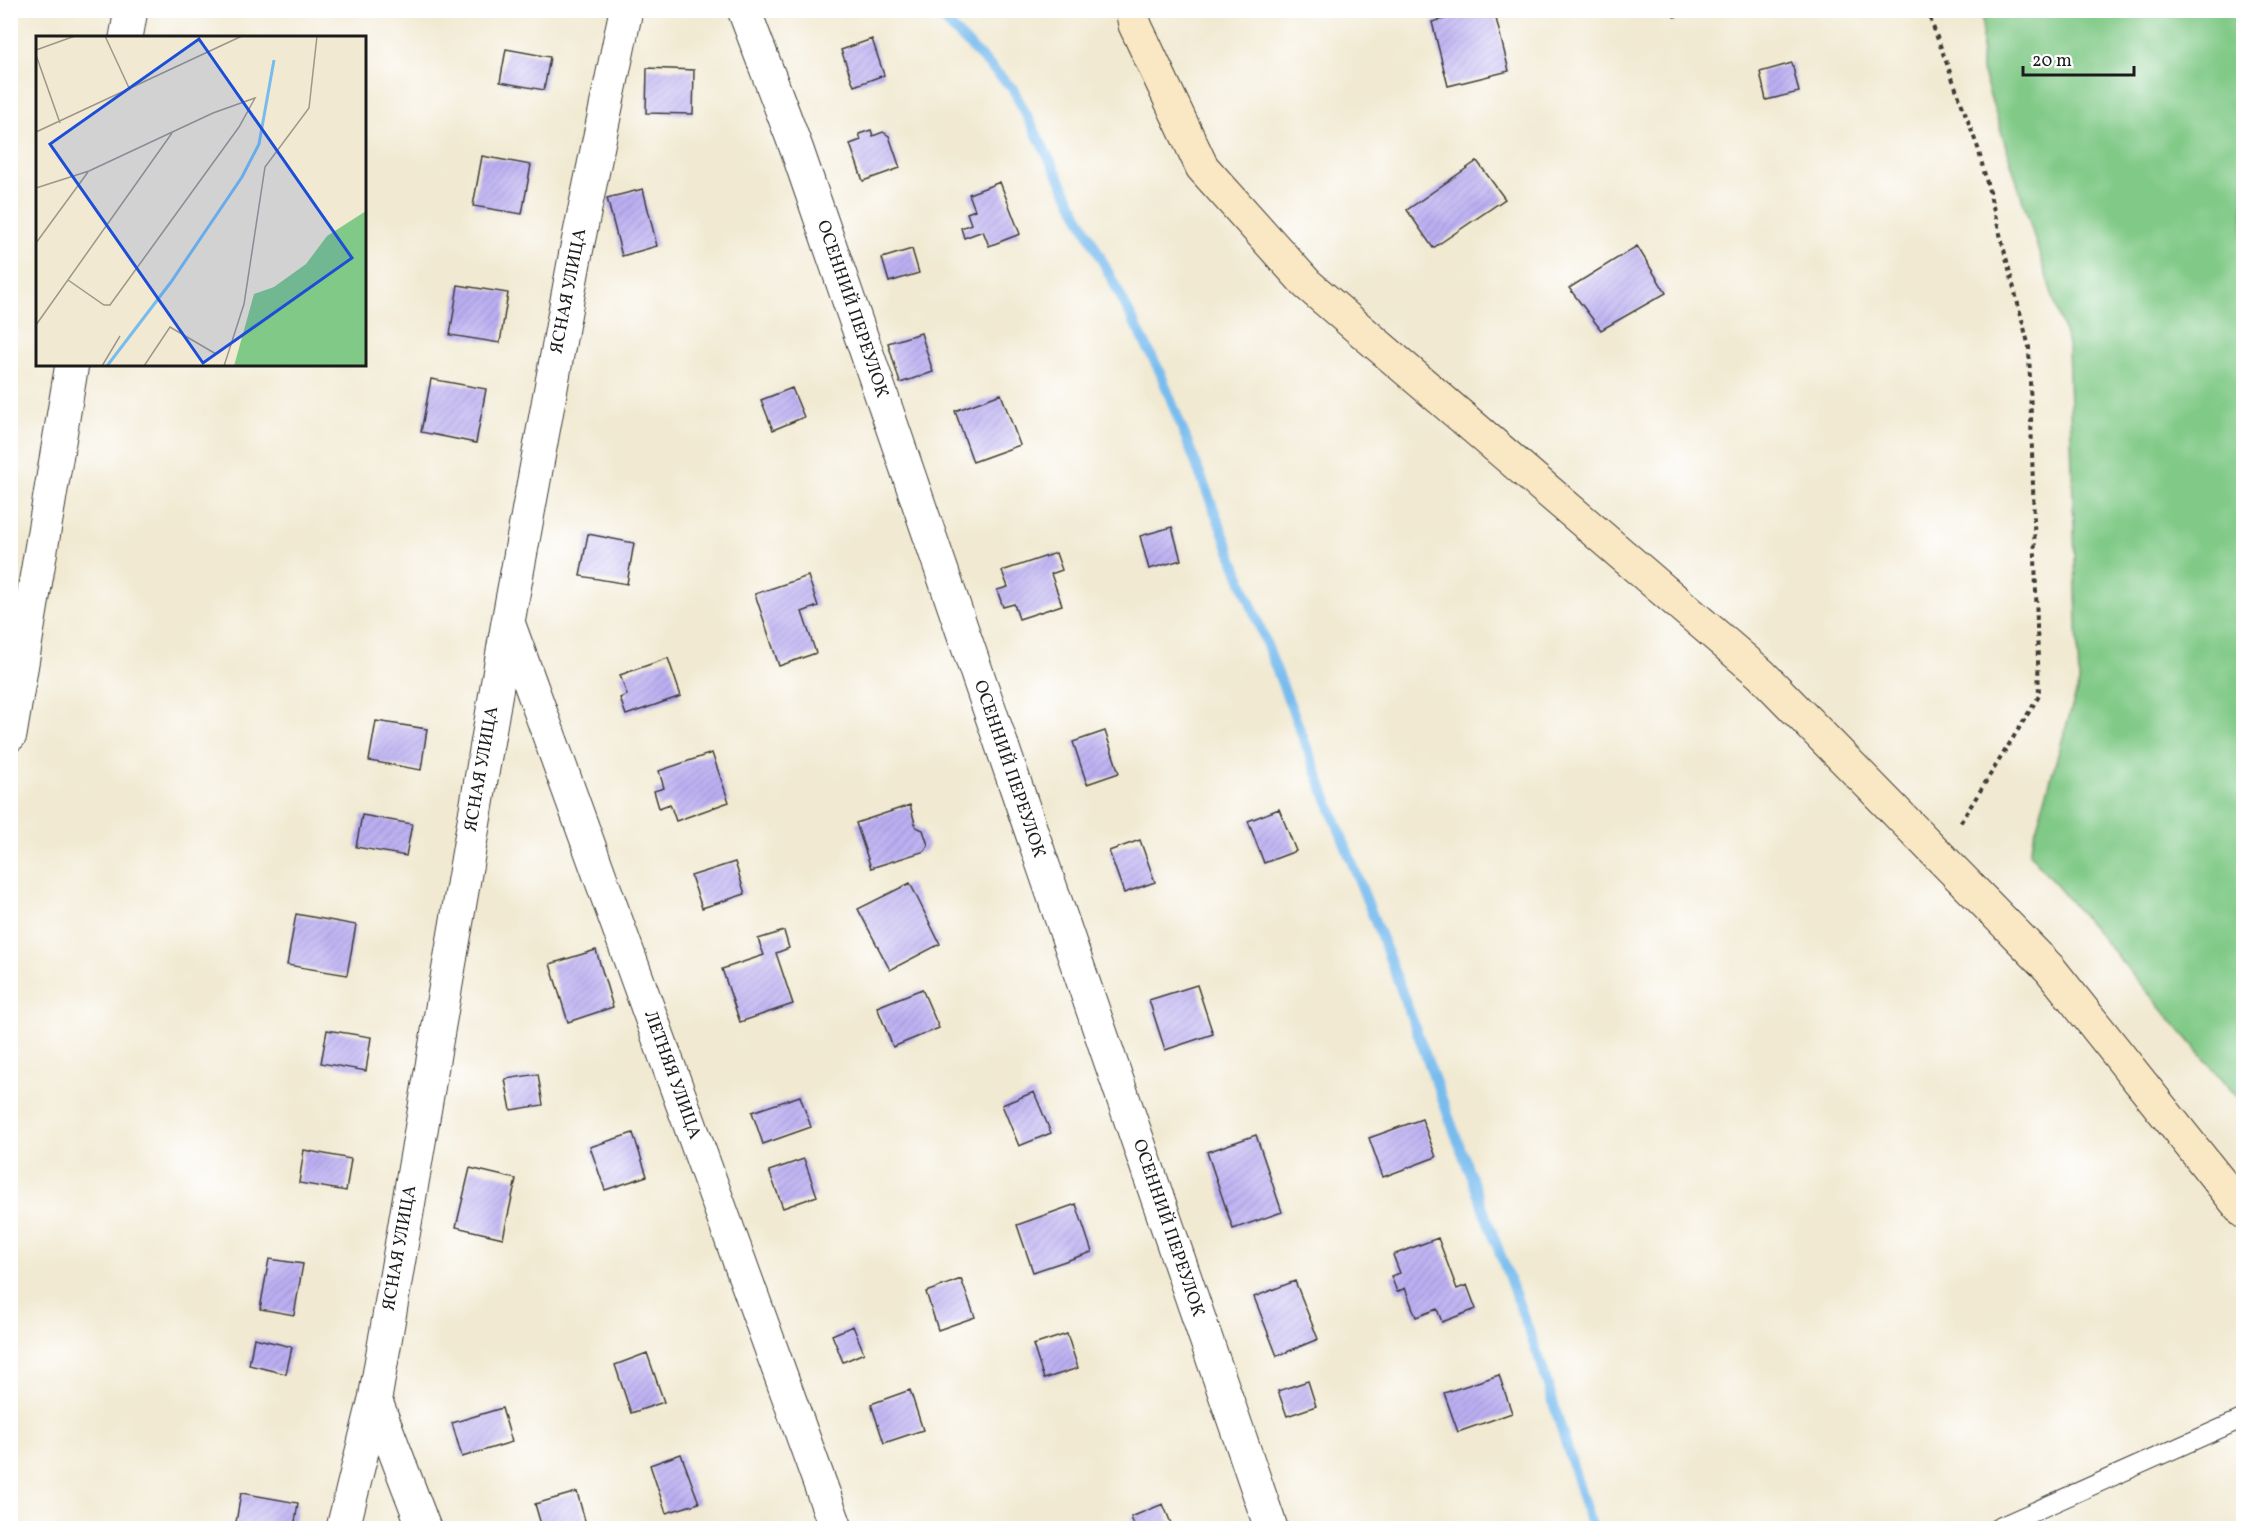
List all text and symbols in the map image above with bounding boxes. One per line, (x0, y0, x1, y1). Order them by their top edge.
inset map (36, 36, 366, 366)
scale bar (2023, 39, 2134, 77)
text: 20 m (2032, 49, 2072, 74)
street label: ОСЕННИЙ ПЕРЕУЛОК (810, 217, 894, 401)
street label: ЯСНАЯ УЛИЦА (545, 226, 593, 356)
street label: ОСЕННИЙ ПЕРЕУЛОК (967, 677, 1051, 861)
street label: ЯСНАЯ УЛИЦА (459, 704, 505, 834)
street label: ЛЕТНЯЯ УЛИЦА (637, 1007, 707, 1143)
street label: ОСЕННИЙ ПЕРЕУЛОК (1126, 1136, 1210, 1320)
street label: ЯСНАЯ УЛИЦА (377, 1183, 423, 1313)

